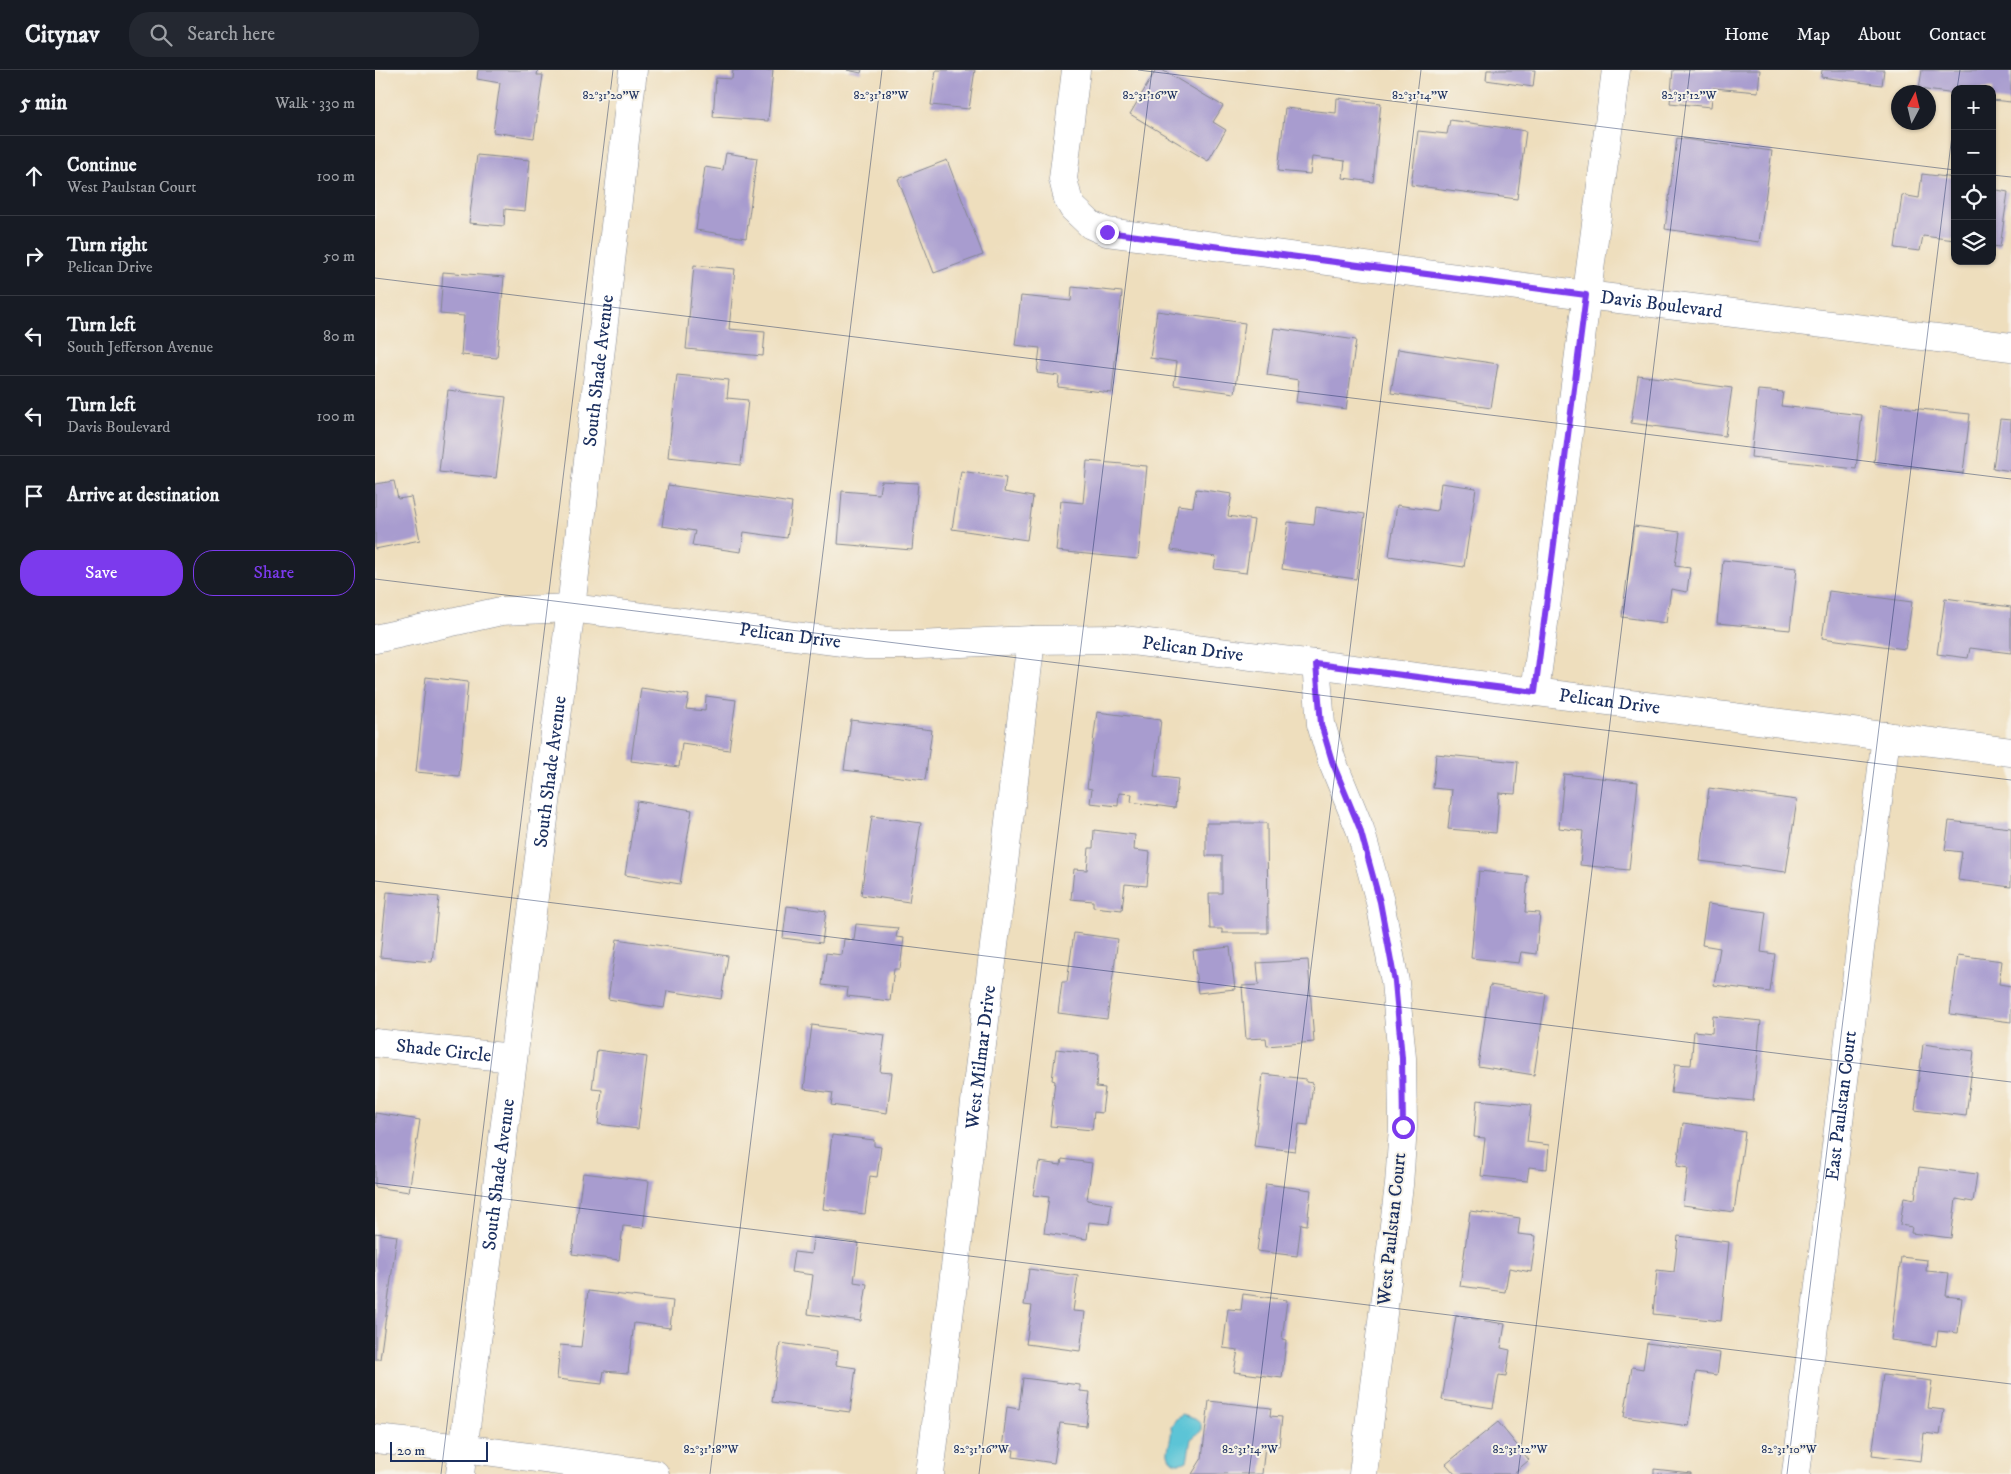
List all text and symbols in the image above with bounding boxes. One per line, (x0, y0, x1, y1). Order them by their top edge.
search box (129, 12, 479, 57)
text: Citynav (25, 20, 99, 50)
icon: search (147, 21, 175, 49)
text: Search here (187, 23, 275, 46)
text: Home (1724, 24, 1769, 46)
text: Map (1797, 24, 1830, 46)
text: About (1858, 24, 1901, 46)
text: Contact (1929, 24, 1986, 46)
north arrow (1891, 85, 1936, 130)
map controls (1951, 85, 1996, 265)
button: + (1951, 85, 1996, 130)
text: 82°31'20"W (583, 88, 641, 103)
text: 82°31'18"W (853, 88, 910, 103)
text: 82°31'16"W (1122, 88, 1179, 103)
text: 82°31'14"W (1392, 88, 1449, 103)
text: 82°31'12"W (1662, 88, 1717, 103)
text: 5 min (20, 90, 67, 116)
text: Walk · 330 m (275, 93, 355, 113)
button: − (1951, 130, 1996, 175)
text: Continue (67, 154, 137, 177)
icon: ahead (20, 162, 48, 190)
text: 100 m (317, 166, 355, 186)
button: locate (1951, 175, 1996, 220)
text: West Paulstan Court (67, 177, 196, 197)
button: layers (1951, 220, 1996, 265)
route end (1096, 221, 1119, 244)
text: Turn right (67, 234, 147, 257)
icon: right (20, 242, 48, 270)
text: 50 m (323, 246, 355, 266)
text: Pelican Drive (67, 257, 153, 277)
street label: Davis Boulevard (1599, 285, 1724, 323)
street label: South Shade Avenue (578, 293, 619, 448)
text: Turn left (67, 314, 136, 337)
icon: left (20, 322, 48, 350)
text: 80 m (323, 326, 355, 346)
text: South Jefferson Avenue (67, 337, 213, 357)
text: Turn left (67, 394, 136, 417)
icon: left (20, 402, 48, 430)
text: 100 m (317, 406, 355, 426)
text: Davis Boulevard (67, 417, 170, 437)
icon: arrive (20, 482, 48, 510)
text: Arrive at destination (67, 484, 219, 507)
button: Save (20, 550, 183, 596)
button: Share (193, 550, 355, 596)
street label: Pelican Drive (738, 618, 842, 653)
street label: Pelican Drive (1141, 631, 1245, 667)
street label: Pelican Drive (1558, 684, 1662, 719)
street label: South Shade Avenue (529, 694, 571, 849)
street label: West Milmar Drive (960, 984, 1001, 1131)
street label: East Paulstan Court (1820, 1029, 1861, 1182)
street label: Shade Circle (395, 1034, 493, 1067)
street label: South Shade Avenue (477, 1097, 520, 1252)
route start (1392, 1116, 1415, 1139)
street label: West Paulstan Court (1372, 1151, 1411, 1308)
scale bar (390, 1439, 487, 1462)
text: 20 m (397, 1442, 425, 1460)
text: 82°31'18"W (683, 1442, 740, 1457)
text: 82°31'16"W (953, 1442, 1010, 1457)
text: 82°31'14"W (1222, 1442, 1279, 1457)
text: 82°31'12"W (1493, 1442, 1548, 1457)
text: 82°31'10"W (1761, 1442, 1818, 1457)

